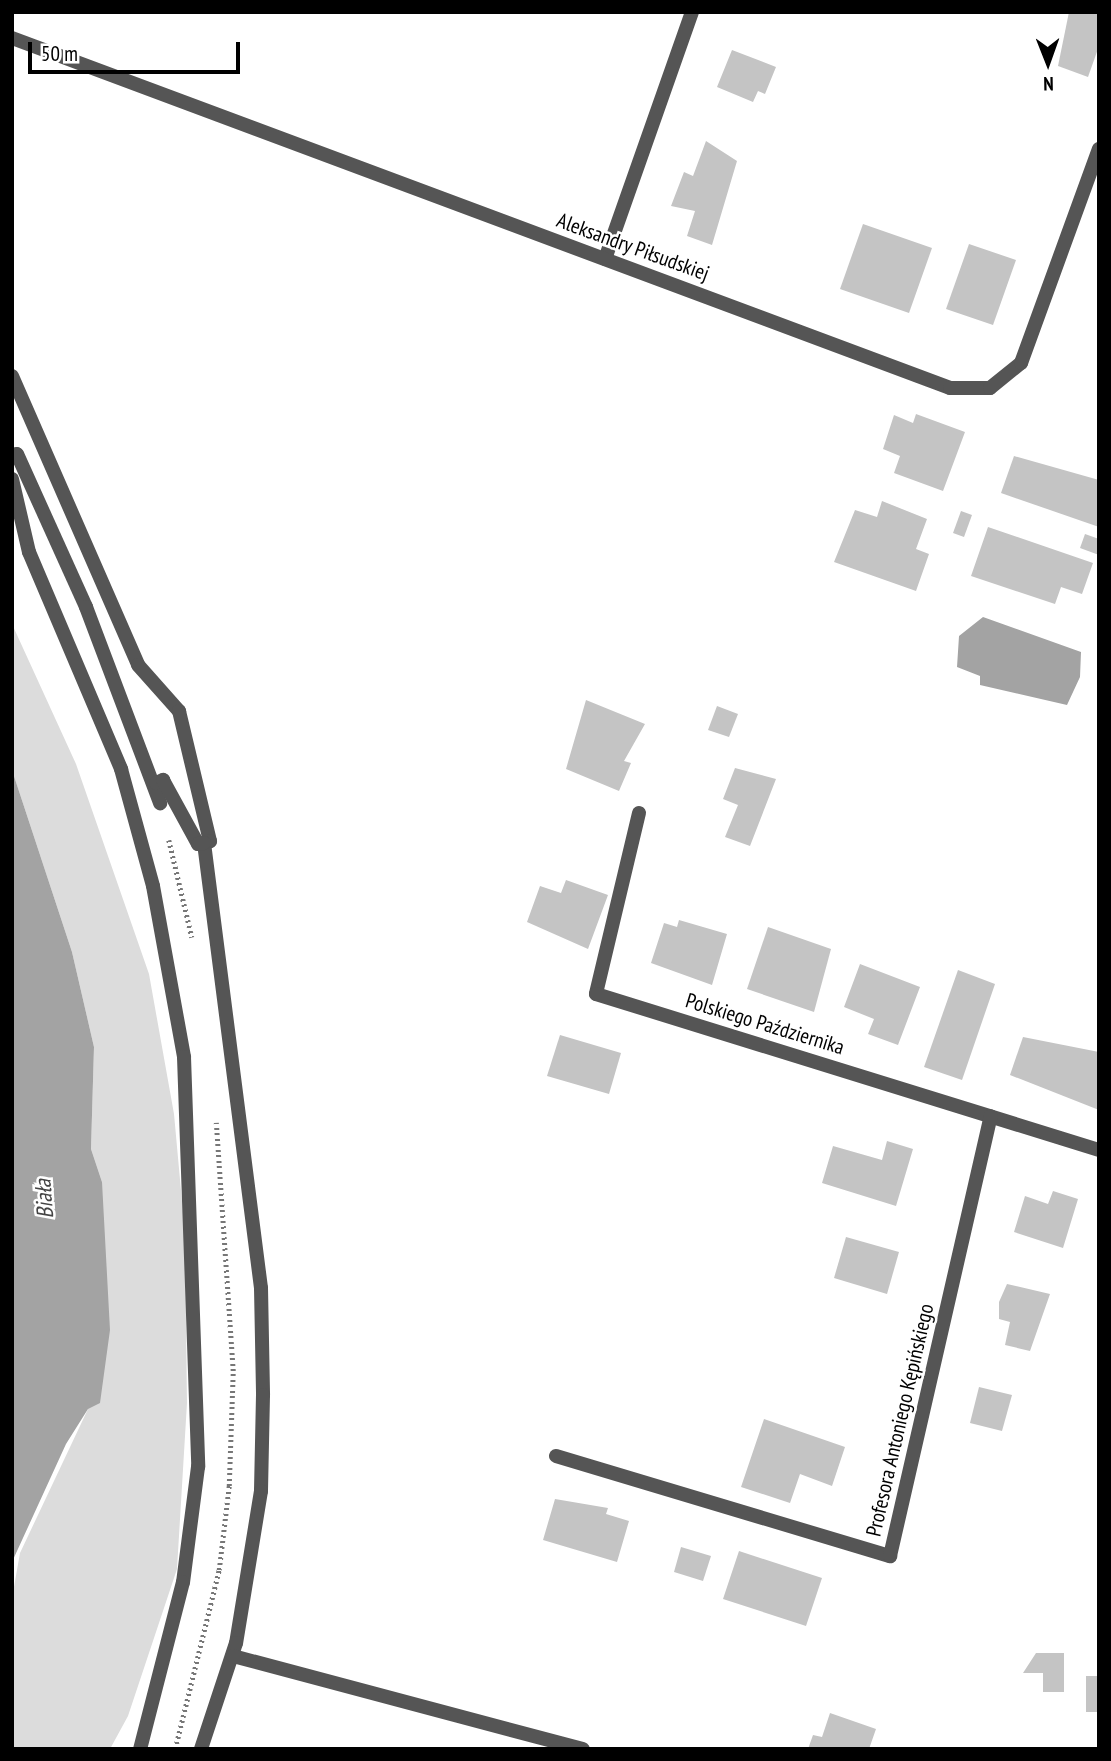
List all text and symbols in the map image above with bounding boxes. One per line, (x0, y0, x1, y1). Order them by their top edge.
scale bar (32, 28, 243, 72)
north arrow (1013, 28, 1083, 98)
text: 50 m (41, 40, 78, 67)
text: N (1043, 72, 1054, 96)
street label: Aleksandry Piłsudskiej (553, 208, 713, 286)
street label: Polskiego Października (683, 988, 847, 1060)
water label: Biała (29, 1178, 59, 1220)
street label: Profesora Antoniego Kępińskiego (861, 1301, 939, 1539)

